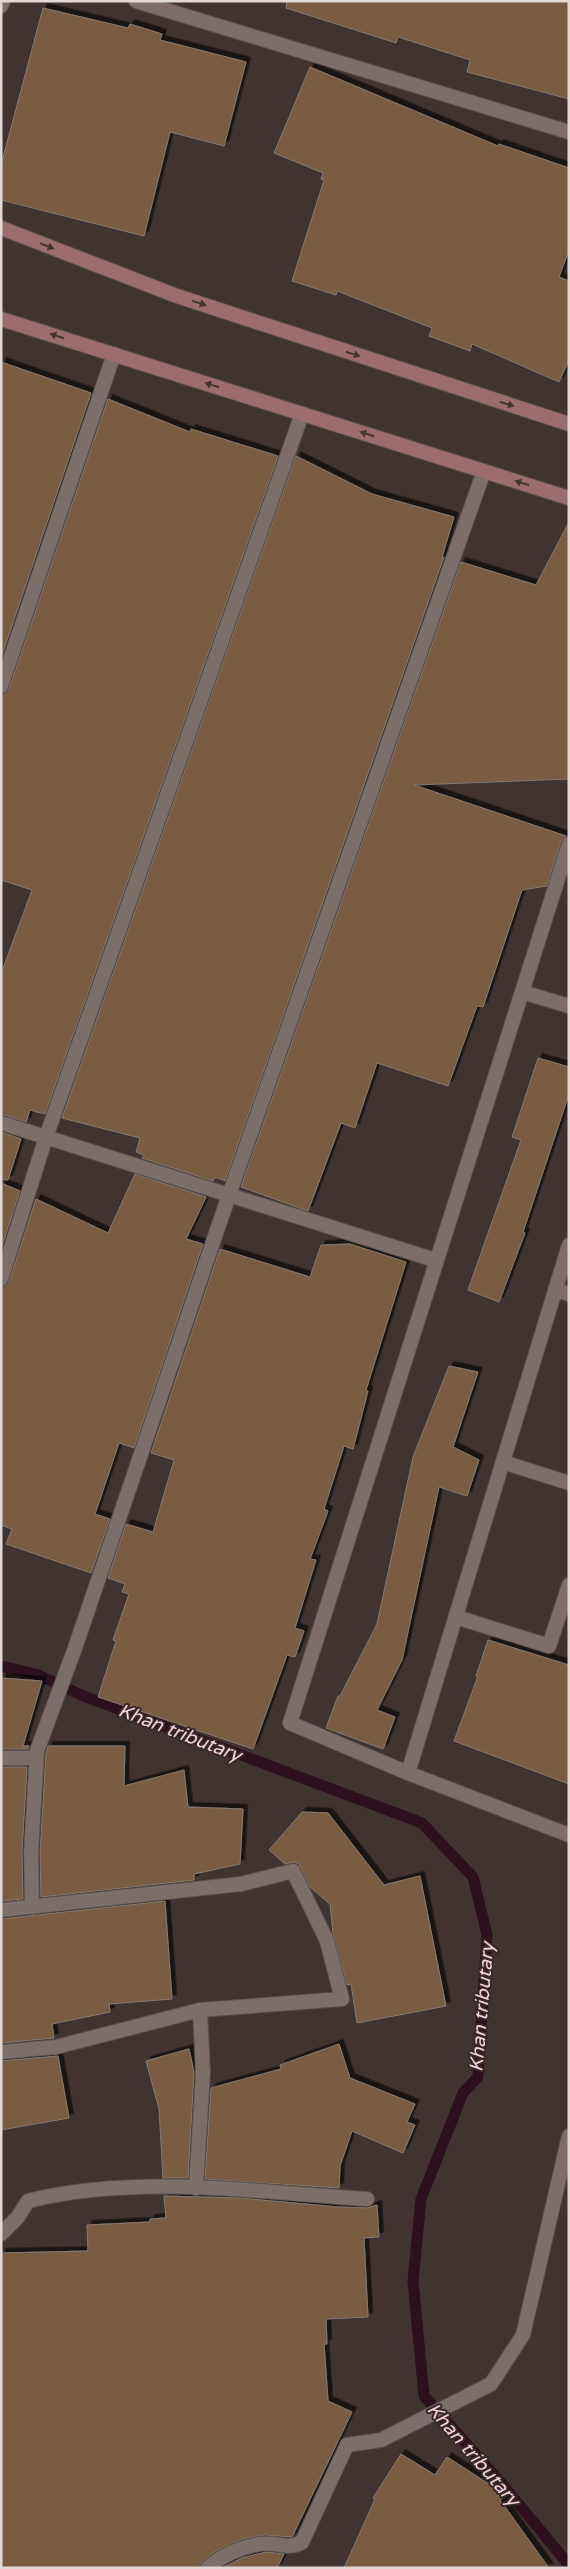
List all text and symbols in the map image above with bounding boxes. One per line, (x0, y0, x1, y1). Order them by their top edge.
one-way arrow (40, 242, 54, 250)
one-way arrow (191, 300, 206, 308)
one-way arrow (50, 332, 65, 340)
one-way arrow (346, 350, 361, 358)
one-way arrow (205, 381, 220, 389)
one-way arrow (500, 401, 515, 409)
one-way arrow (360, 430, 375, 437)
one-way arrow (515, 479, 530, 486)
water label: Khan tributary (115, 1699, 247, 1767)
water label: Khan tributary (465, 1939, 499, 2073)
water label: Khan tributary (422, 2398, 526, 2513)

